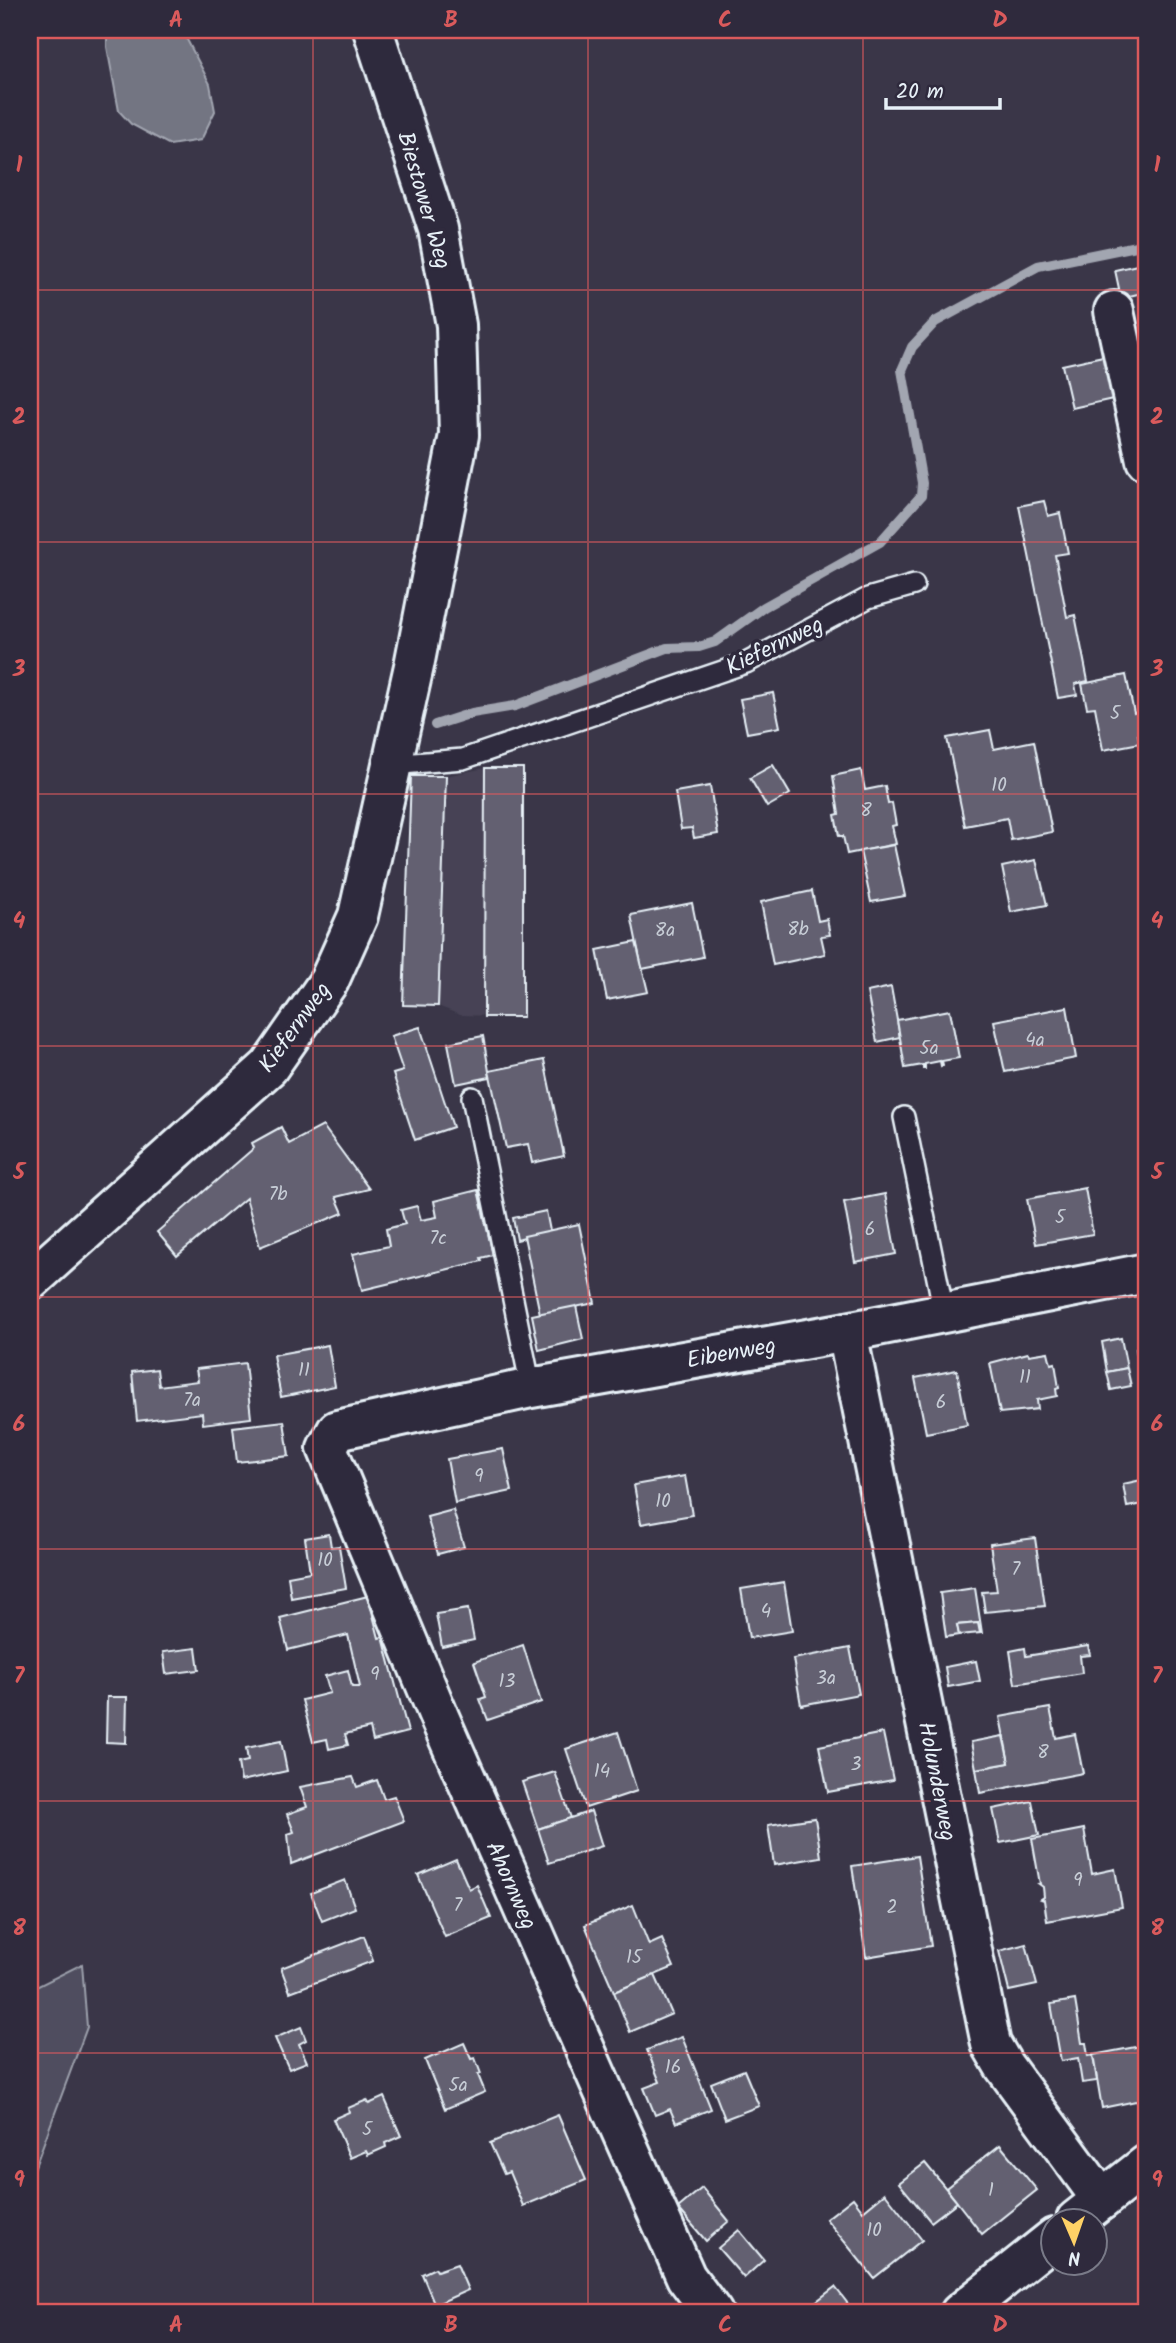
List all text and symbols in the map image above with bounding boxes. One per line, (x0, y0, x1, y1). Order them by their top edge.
text: A (169, 3, 183, 39)
text: B (444, 3, 458, 39)
text: C (718, 3, 732, 39)
text: D (992, 3, 1008, 39)
scale bar (886, 66, 999, 110)
text: 20 m (896, 76, 944, 109)
street label: Biestower Weg (386, 128, 460, 274)
text: 1 (16, 148, 23, 184)
text: 1 (1154, 148, 1161, 184)
text: 2 (12, 400, 26, 436)
text: 2 (1150, 400, 1164, 436)
street label: Kiefernweg (720, 608, 830, 686)
text: 3 (12, 652, 26, 688)
text: 3 (1150, 652, 1164, 688)
house number: 5 (1110, 699, 1122, 729)
house number: 10 (991, 771, 1007, 801)
house number: 8 (860, 796, 872, 826)
text: 4 (13, 904, 26, 940)
text: 4 (1151, 904, 1164, 940)
house number: 8b (787, 915, 809, 945)
house number: 8a (655, 916, 675, 946)
street label: Kiefernweg (250, 975, 341, 1081)
house number: 4a (1025, 1026, 1045, 1056)
house number: 5a (919, 1034, 939, 1064)
text: 5 (12, 1155, 27, 1191)
text: 5 (1150, 1155, 1165, 1191)
house number: 7b (269, 1180, 287, 1210)
house number: 5 (1055, 1203, 1067, 1233)
house number: 6 (865, 1215, 875, 1245)
house number: 7c (429, 1224, 447, 1254)
street label: Eibenweg (684, 1328, 779, 1380)
house number: 11 (298, 1356, 310, 1386)
house number: 11 (1019, 1363, 1031, 1393)
house number: 7a (183, 1386, 201, 1416)
house number: 6 (936, 1388, 946, 1418)
text: 6 (13, 1407, 25, 1443)
text: 6 (1151, 1407, 1163, 1443)
house number: 9 (474, 1462, 484, 1492)
house number: 10 (655, 1487, 671, 1517)
house number: 10 (317, 1546, 333, 1576)
house number: 7 (1012, 1555, 1022, 1585)
house number: 4 (761, 1597, 771, 1627)
text: 7 (14, 1659, 26, 1695)
text: 7 (1152, 1659, 1164, 1695)
house number: 9 (370, 1660, 380, 1690)
house number: 3a (816, 1664, 836, 1694)
house number: 13 (499, 1667, 516, 1697)
street label: Holunderweg (907, 1719, 965, 1844)
house number: 8 (1037, 1738, 1049, 1768)
house number: 3 (851, 1750, 862, 1780)
house number: 14 (594, 1757, 610, 1787)
street label: Ahornweg (475, 1836, 546, 1936)
house number: 9 (1073, 1866, 1083, 1896)
house number: 7 (454, 1891, 464, 1921)
house number: 2 (886, 1893, 898, 1923)
text: 8 (12, 1911, 26, 1947)
text: 8 (1150, 1911, 1164, 1947)
house number: 15 (626, 1943, 644, 1973)
house number: 16 (665, 2053, 681, 2083)
house number: 5a (448, 2071, 468, 2101)
house number: 5 (362, 2115, 374, 2145)
text: 9 (13, 2163, 25, 2199)
text: 9 (1151, 2163, 1163, 2199)
house number: 1 (988, 2176, 994, 2206)
north arrow (1040, 2206, 1110, 2276)
house number: 10 (866, 2216, 882, 2246)
text: N (1068, 2242, 1081, 2272)
text: A (169, 2308, 183, 2343)
text: B (444, 2308, 458, 2343)
text: C (718, 2308, 732, 2343)
text: D (992, 2308, 1008, 2343)

